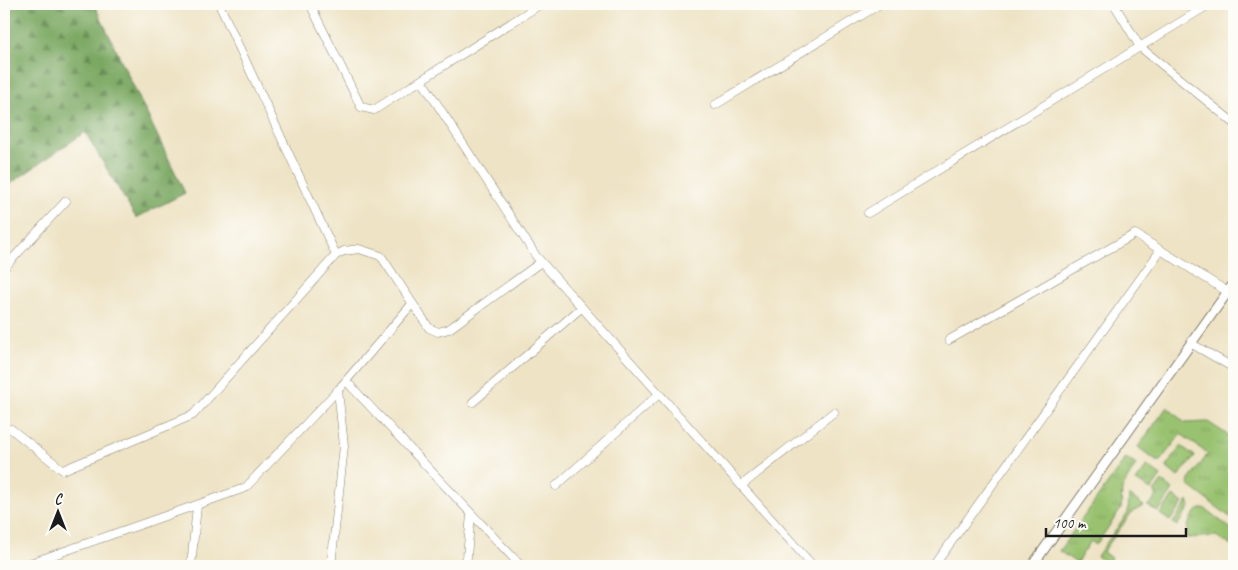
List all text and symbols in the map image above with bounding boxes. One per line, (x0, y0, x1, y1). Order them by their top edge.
north arrow (32, 488, 82, 538)
text: С (55, 491, 64, 508)
scale bar (1046, 505, 1186, 537)
text: 100 m (1053, 514, 1087, 533)

